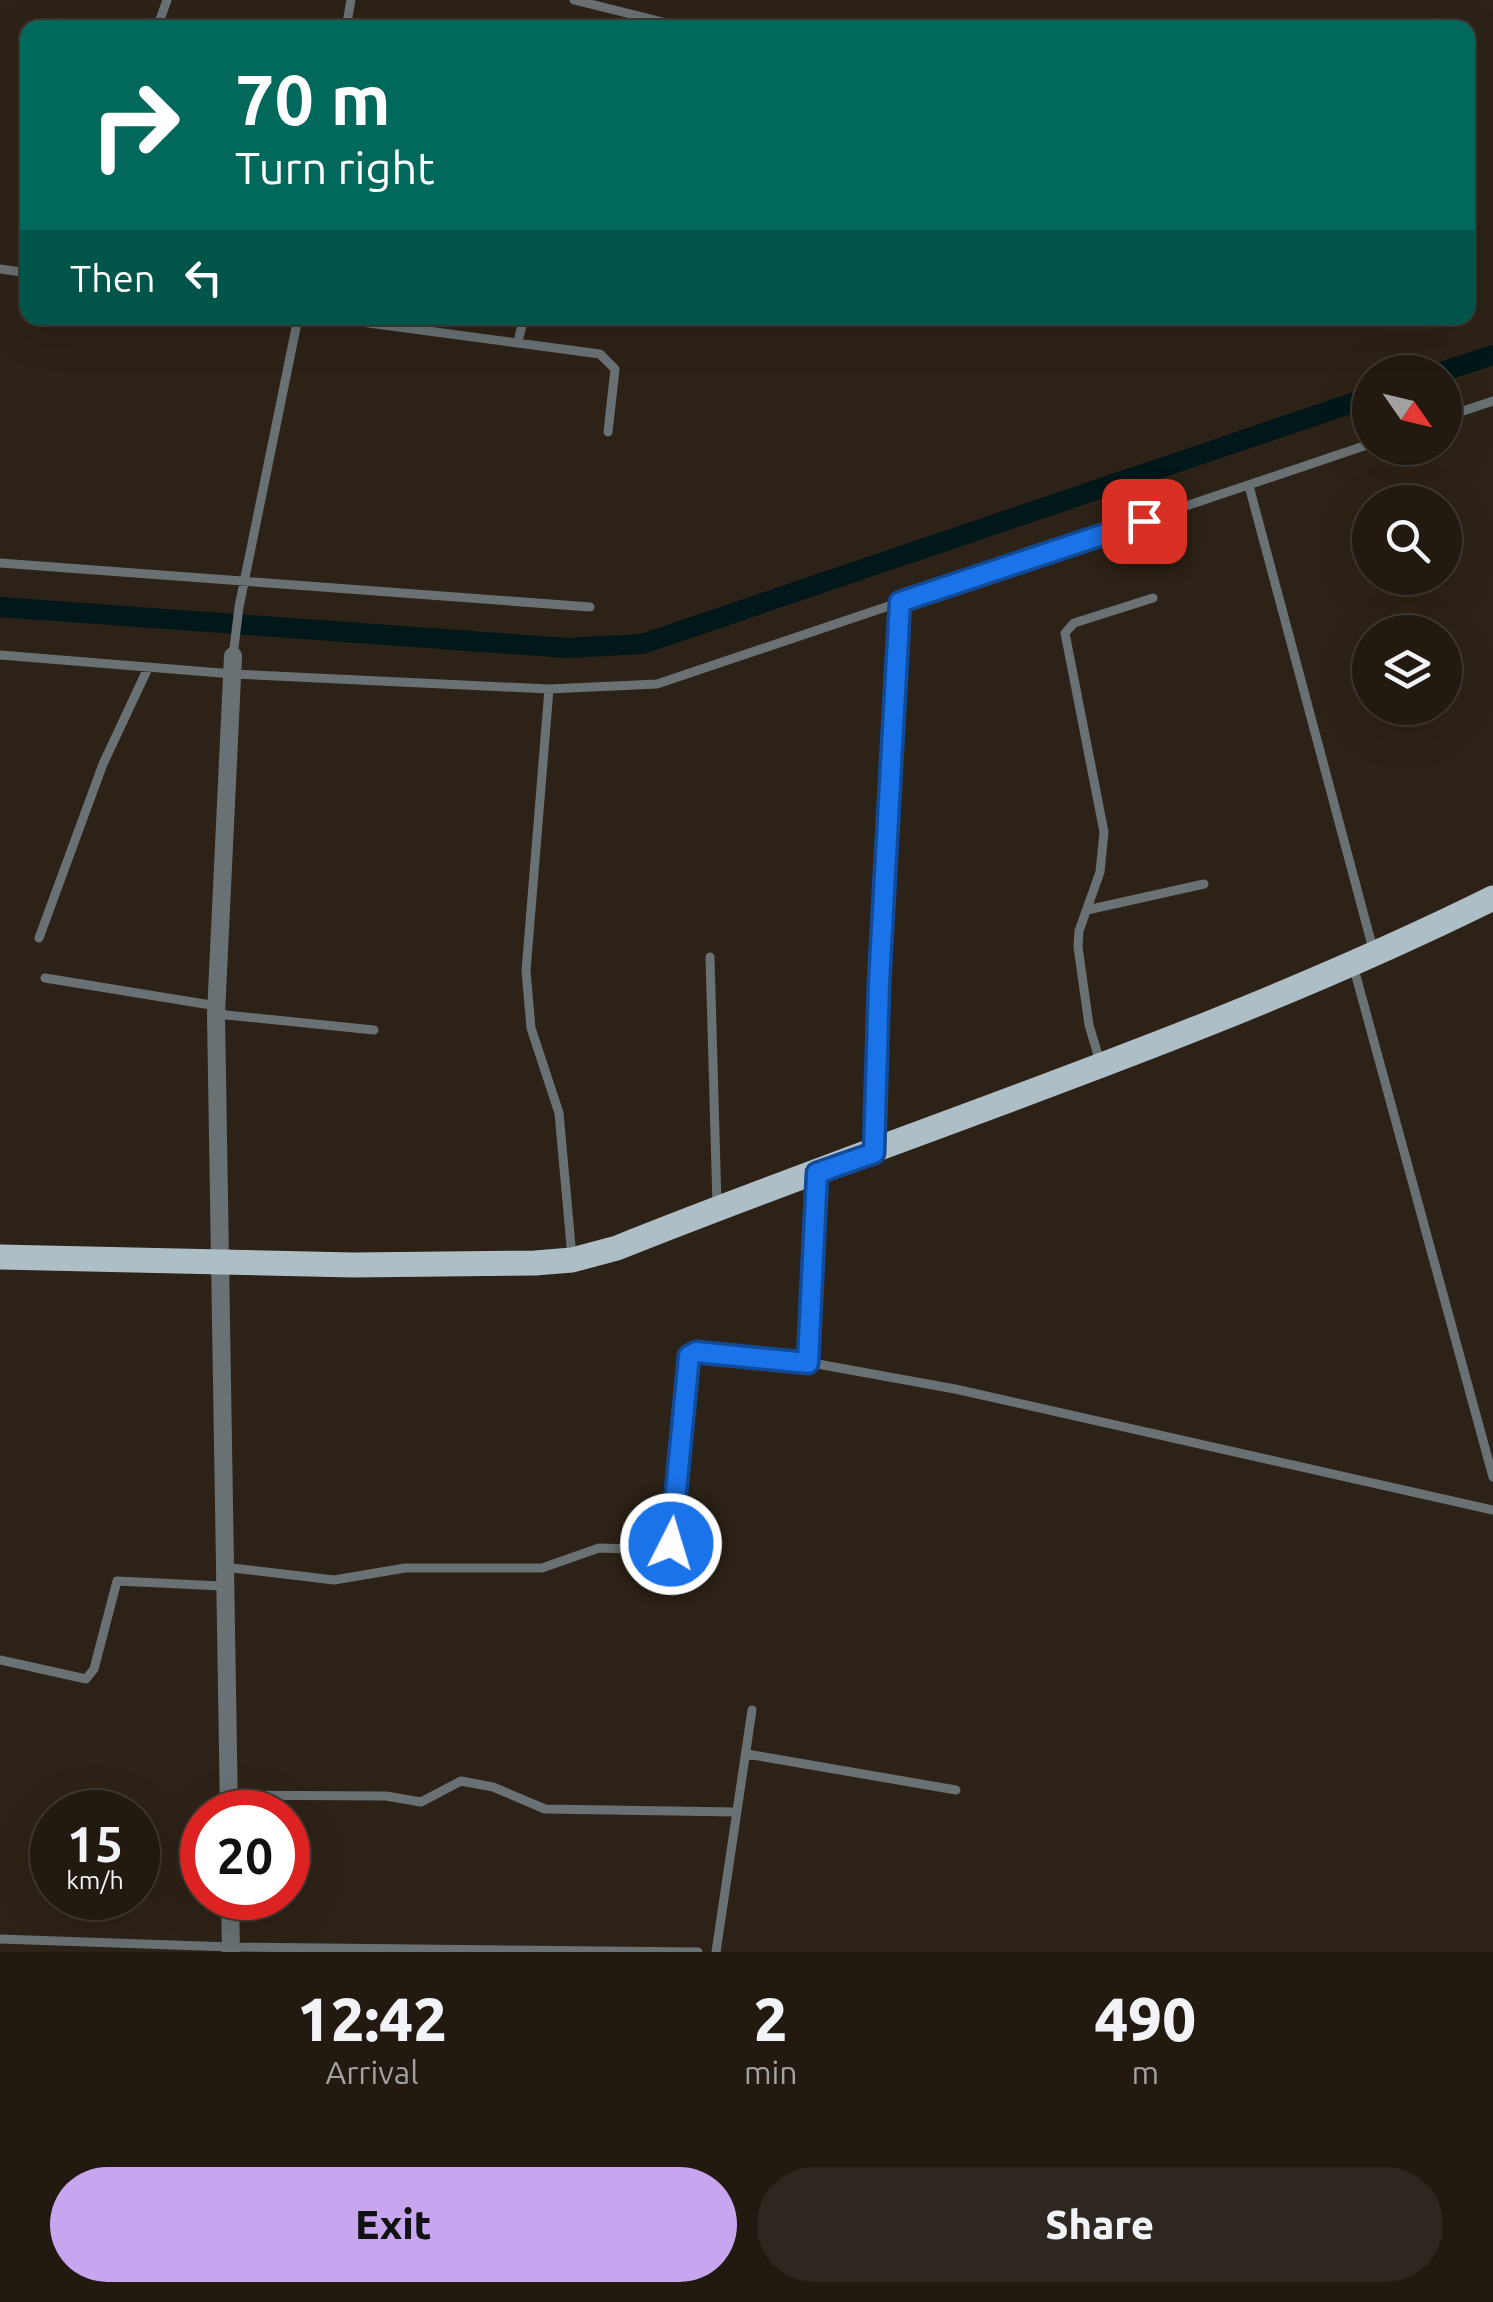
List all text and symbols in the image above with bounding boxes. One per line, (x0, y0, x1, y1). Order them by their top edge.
icon: right (70, 60, 200, 190)
text: 70 m (235, 60, 391, 138)
text: Turn right (235, 142, 435, 193)
icon: left (176, 250, 231, 305)
text: Then (70, 257, 156, 299)
north arrow (1352, 355, 1462, 465)
map controls (1352, 355, 1462, 725)
pin (1102, 479, 1187, 564)
button: search (1352, 485, 1462, 595)
icon: arrive (1117, 494, 1172, 549)
button: layers (1352, 615, 1462, 725)
position arrow (619, 1492, 723, 1596)
speed limit sign: 20 (180, 1790, 310, 1920)
text: 15 (67, 1815, 123, 1871)
text: km/h (66, 1866, 124, 1894)
text: 12:42 (297, 1985, 447, 2052)
text: 2 (754, 1985, 788, 2052)
text: 490 (1095, 1985, 1196, 2052)
text: Arrival (325, 2054, 419, 2090)
text: min (744, 2054, 798, 2090)
text: m (1131, 2054, 1159, 2090)
button: Exit (50, 2167, 737, 2282)
button: Share (757, 2167, 1443, 2282)

